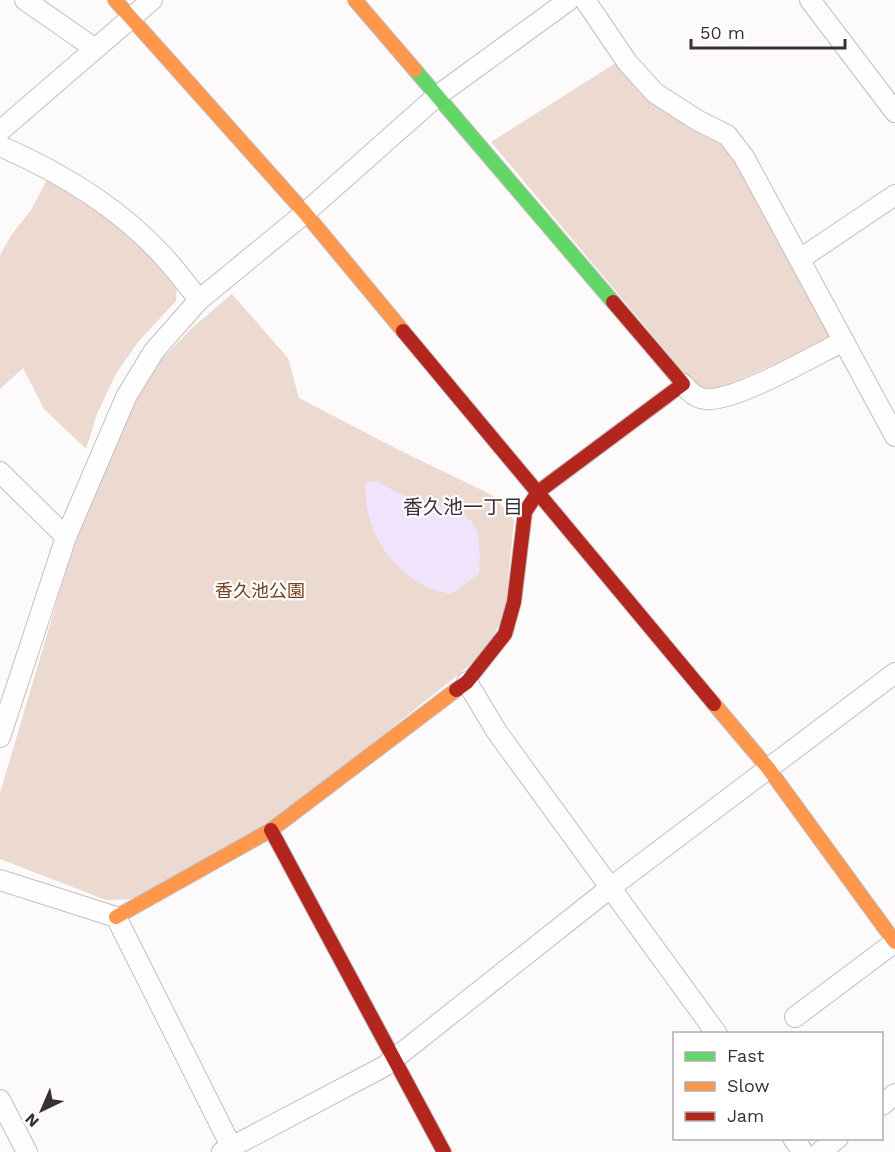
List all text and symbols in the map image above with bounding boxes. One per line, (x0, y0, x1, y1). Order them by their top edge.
scale bar (691, 12, 846, 50)
text: 50 m (700, 22, 745, 43)
district label: 香久池一丁目 (403, 495, 523, 519)
park label: 香久池公園 (215, 580, 305, 601)
legend (673, 1032, 883, 1140)
text: Fast (727, 1045, 765, 1066)
text: Slow (727, 1075, 770, 1096)
north arrow (12, 1080, 72, 1140)
text: Jam (727, 1105, 764, 1126)
text: N (21, 1109, 43, 1131)

